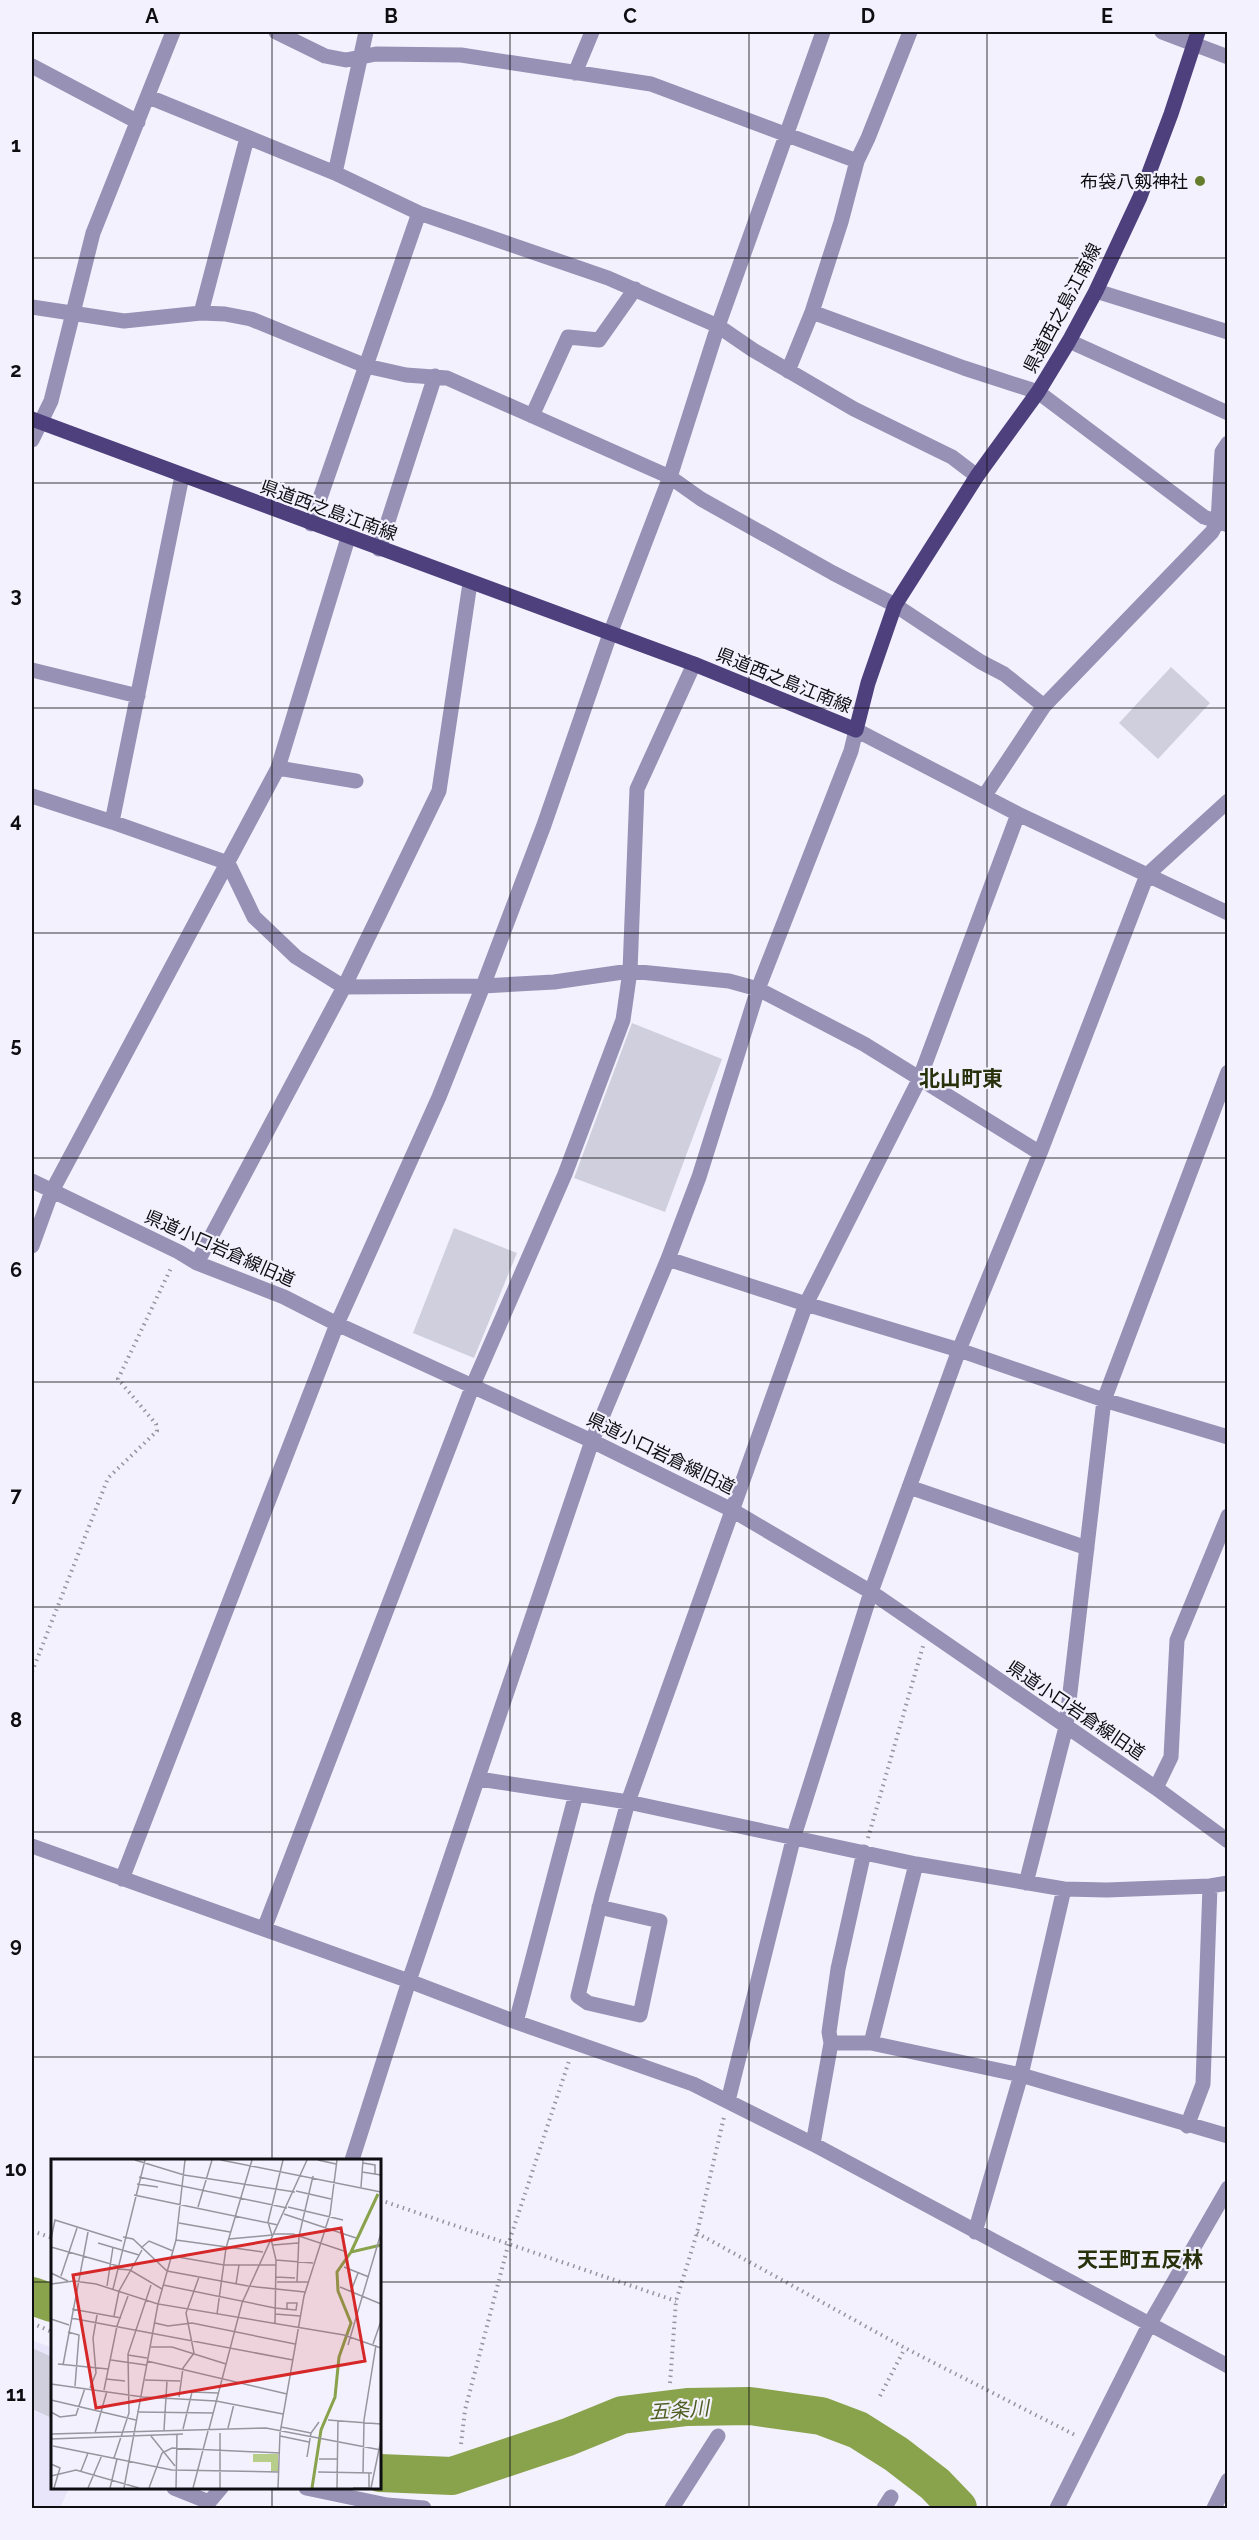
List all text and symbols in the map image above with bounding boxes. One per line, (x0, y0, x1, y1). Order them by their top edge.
text: A (145, 4, 159, 28)
text: B (384, 4, 398, 28)
text: C (623, 4, 637, 28)
text: D (861, 4, 875, 28)
text: E (1101, 4, 1113, 28)
text: 1 (11, 133, 21, 157)
place label: 布袋八剱神社 (1080, 171, 1188, 192)
marker: 布袋八剱神社 (1193, 174, 1207, 188)
street label: 県道西之島江南線 (1019, 239, 1105, 377)
text: 2 (10, 358, 22, 382)
street label: 県道西之島江南線 (258, 476, 400, 544)
text: 3 (10, 583, 22, 607)
street label: 県道西之島江南線 (713, 643, 855, 717)
text: 4 (10, 808, 22, 832)
text: 5 (10, 1033, 22, 1057)
district label: 北山町東 (919, 1066, 1003, 1091)
street label: 県道小口岩倉線旧道 (142, 1205, 298, 1291)
text: 6 (10, 1258, 22, 1282)
street label: 県道小口岩倉線旧道 (584, 1408, 738, 1498)
text: 7 (10, 1483, 22, 1507)
street label: 県道小口岩倉線旧道 (1003, 1656, 1149, 1764)
text: 8 (10, 1708, 22, 1732)
text: 9 (10, 1933, 22, 1957)
text: 10 (5, 2157, 27, 2181)
inset map (51, 2159, 381, 2489)
district label: 天王町五反林 (1077, 2247, 1203, 2272)
text: 11 (6, 2382, 26, 2406)
water label: 五条川 (648, 2396, 712, 2424)

